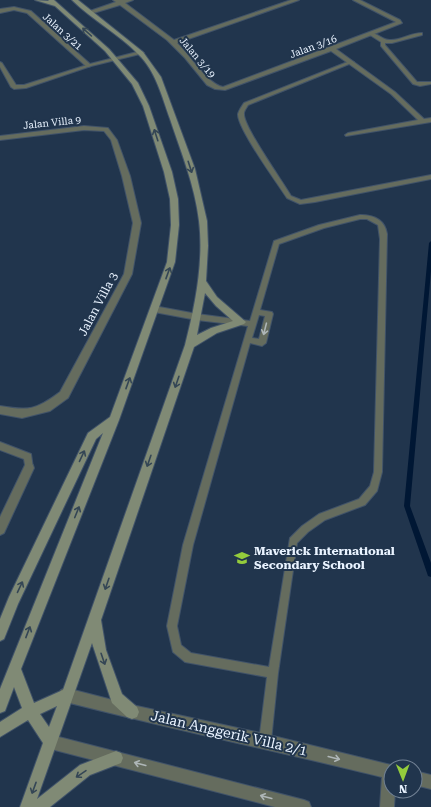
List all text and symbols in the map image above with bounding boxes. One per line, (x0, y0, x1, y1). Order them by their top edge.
street label: Jalan 3/21 (41, 11, 85, 52)
one-way arrow (82, 28, 93, 37)
street label: Jalan 3/16 (288, 33, 339, 60)
street label: Jalan 3/19 (178, 35, 218, 80)
street label: Jalan Villa 9 (23, 114, 82, 131)
one-way arrow (152, 128, 159, 141)
one-way arrow (187, 160, 194, 173)
one-way arrow (164, 267, 172, 279)
street label: Jalan Villa 3 (75, 270, 121, 338)
one-way arrow (261, 322, 269, 335)
one-way arrow (173, 375, 180, 388)
one-way arrow (124, 377, 132, 389)
one-way arrow (79, 451, 86, 463)
one-way arrow (145, 455, 153, 467)
one-way arrow (73, 506, 81, 518)
place label: Maverick International Secondary School (254, 544, 395, 572)
school or university icon: Maverick International Secondary School (233, 549, 251, 567)
one-way arrow (103, 578, 110, 591)
one-way arrow (17, 581, 24, 593)
one-way arrow (25, 627, 33, 639)
one-way arrow (99, 653, 107, 665)
street label: Jalan Anggerik Villa 2/1 (149, 707, 309, 759)
one-way arrow (327, 755, 340, 762)
north arrow (383, 759, 423, 799)
one-way arrow (134, 760, 147, 768)
one-way arrow (76, 770, 87, 778)
one-way arrow (30, 781, 38, 793)
text: N (398, 782, 408, 795)
one-way arrow (260, 793, 273, 800)

